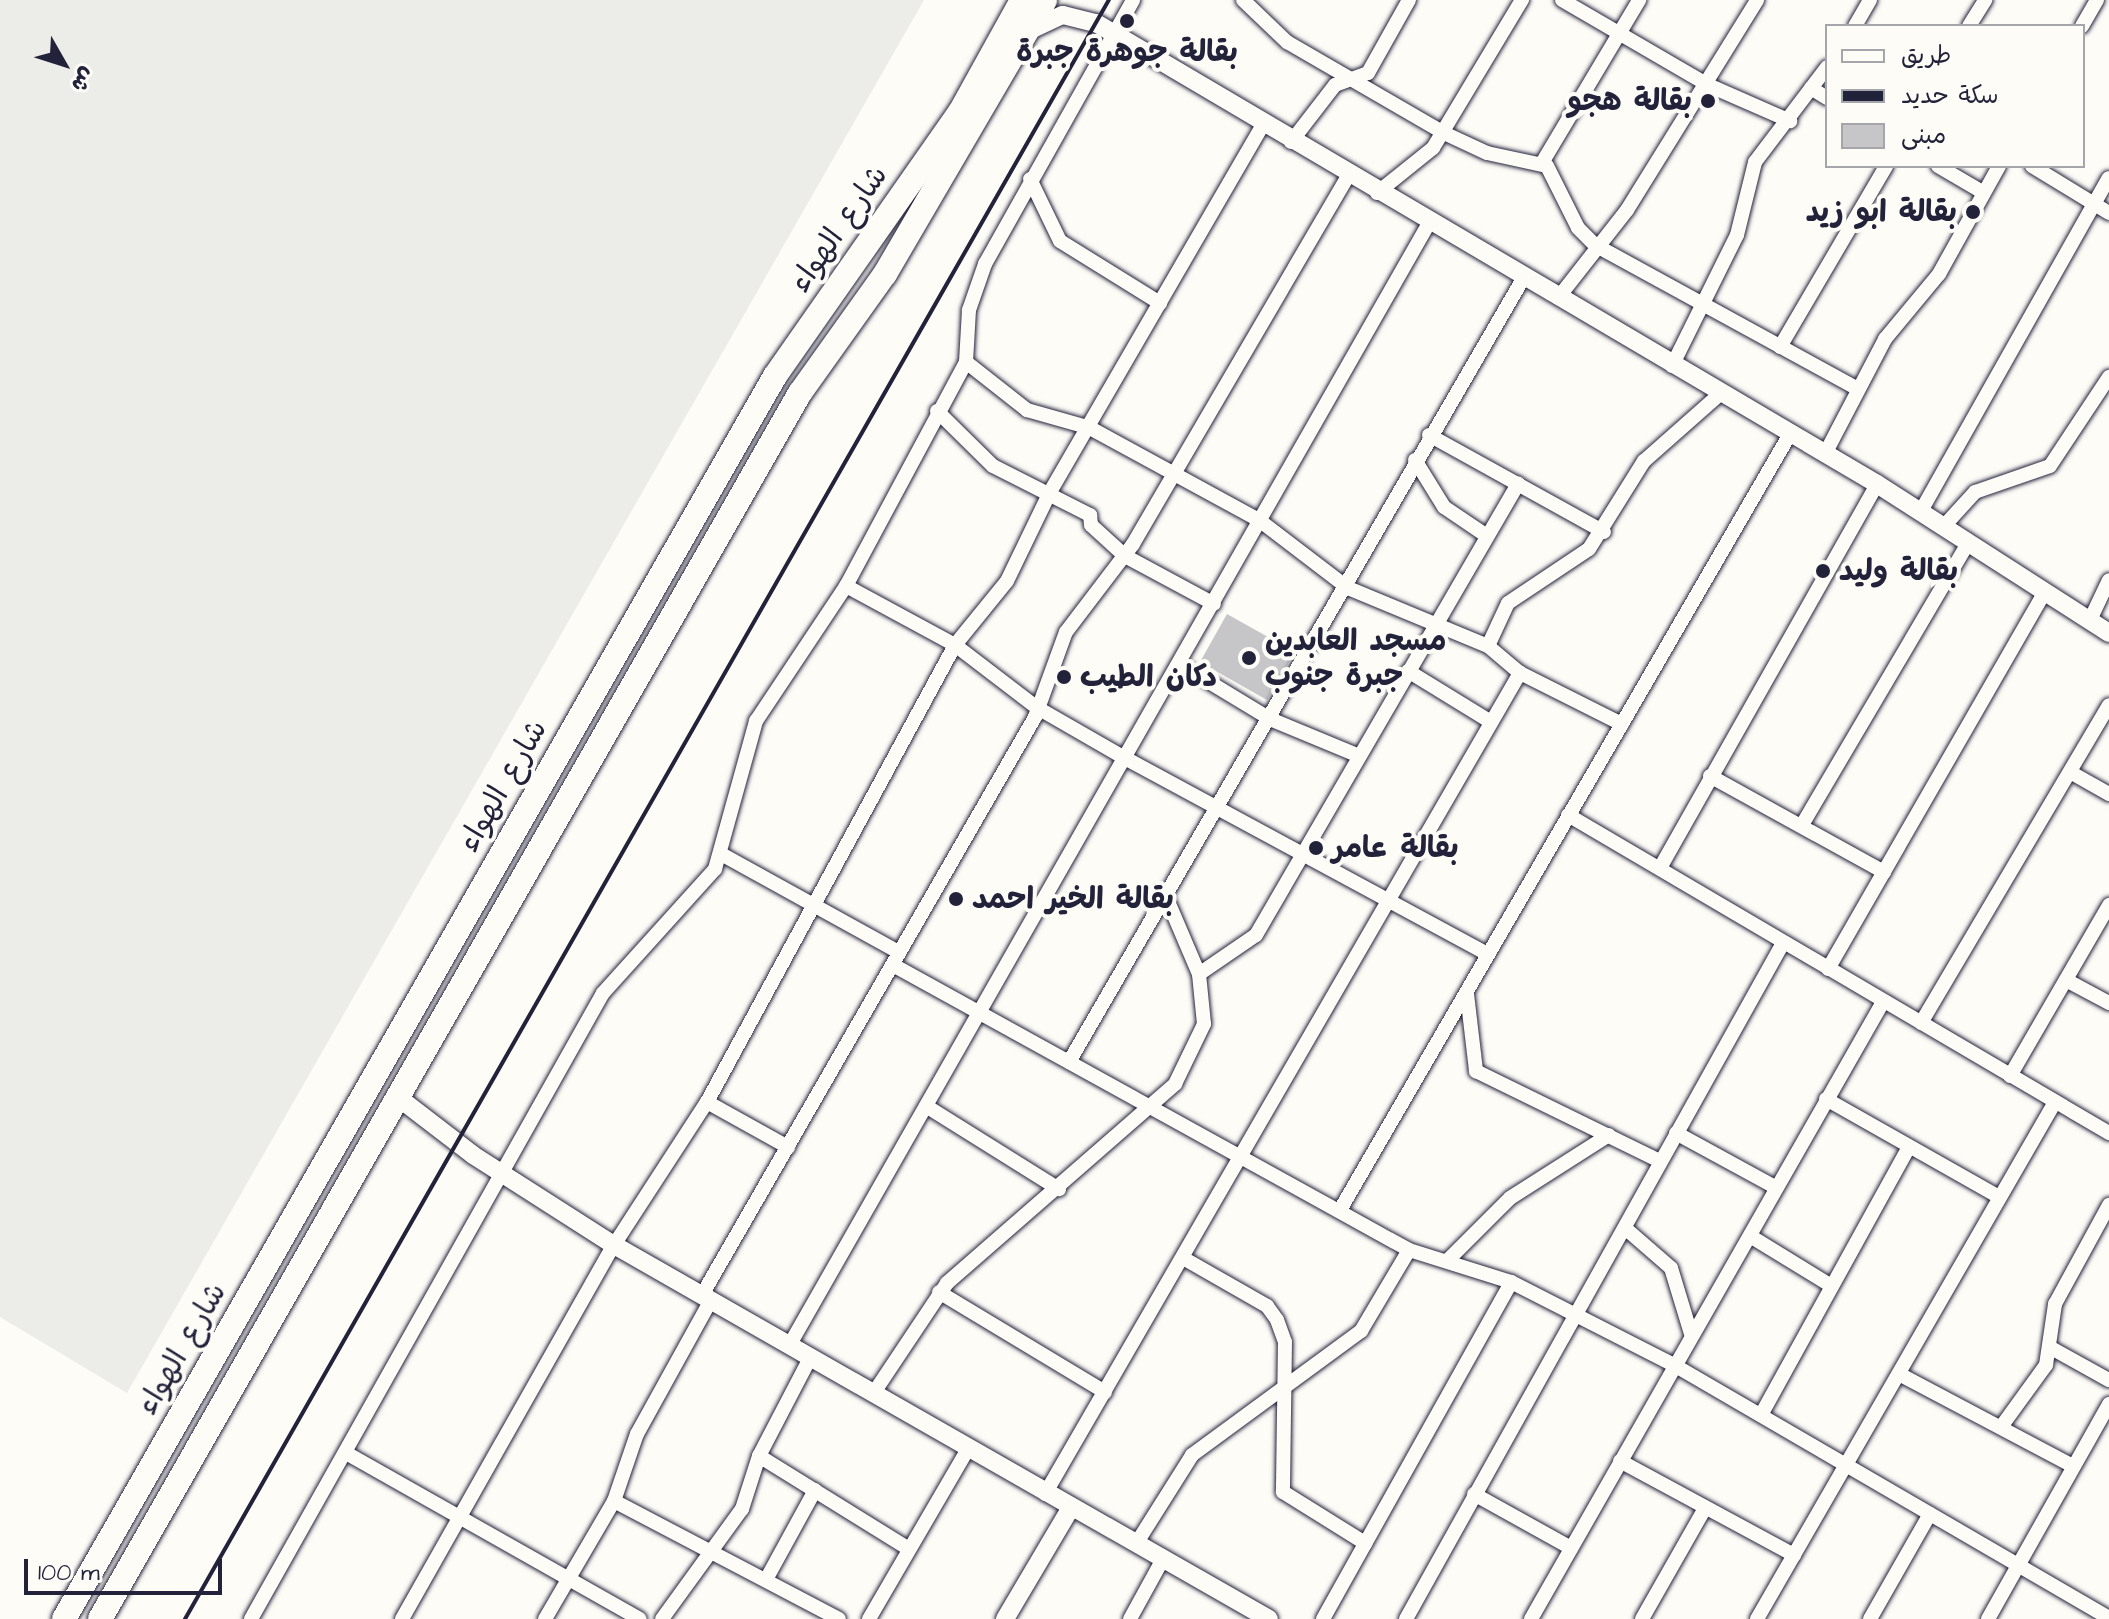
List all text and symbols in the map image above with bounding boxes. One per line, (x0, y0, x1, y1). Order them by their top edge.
marker: بقالة جوهرة جبرة (1118, 12, 1136, 30)
north arrow (24, 24, 104, 104)
legend (1825, 24, 2085, 168)
place label: بقالة جوهرة جبرة (1016, 34, 1238, 70)
text: طريق (1901, 39, 1951, 73)
text: ش (63, 60, 103, 99)
text: سكة حديد (1901, 79, 1998, 113)
place label: بقالة هجو (1567, 83, 1692, 119)
marker: بقالة هجو (1699, 92, 1717, 110)
text: مبنى (1901, 119, 1946, 153)
street label: شارع الهواء (782, 159, 896, 299)
place label: بقالة ابو زيد (1806, 194, 1957, 230)
marker: بقالة ابو زيد (1964, 203, 1982, 221)
place label: بقالة وليد (1839, 553, 1958, 589)
marker: بقالة وليد (1814, 562, 1832, 580)
place label: مسجد العابدين جبرة جنوب (1265, 623, 1446, 694)
marker: مسجد العابدين جبرة جنوب (1240, 649, 1258, 667)
place label: دكان الطيب (1080, 659, 1217, 695)
marker: دكان الطيب (1055, 668, 1073, 686)
street label: شارع الهواء (451, 714, 555, 858)
place label: بقالة عامر (1332, 830, 1459, 866)
marker: بقالة عامر (1307, 839, 1325, 857)
place label: بقالة الخير احمد (972, 881, 1174, 917)
marker: بقالة الخير احمد (947, 890, 965, 908)
street label: شارع الهواء (130, 1277, 234, 1421)
scale bar (28, 1543, 226, 1593)
text: 100 m (38, 1556, 100, 1590)

